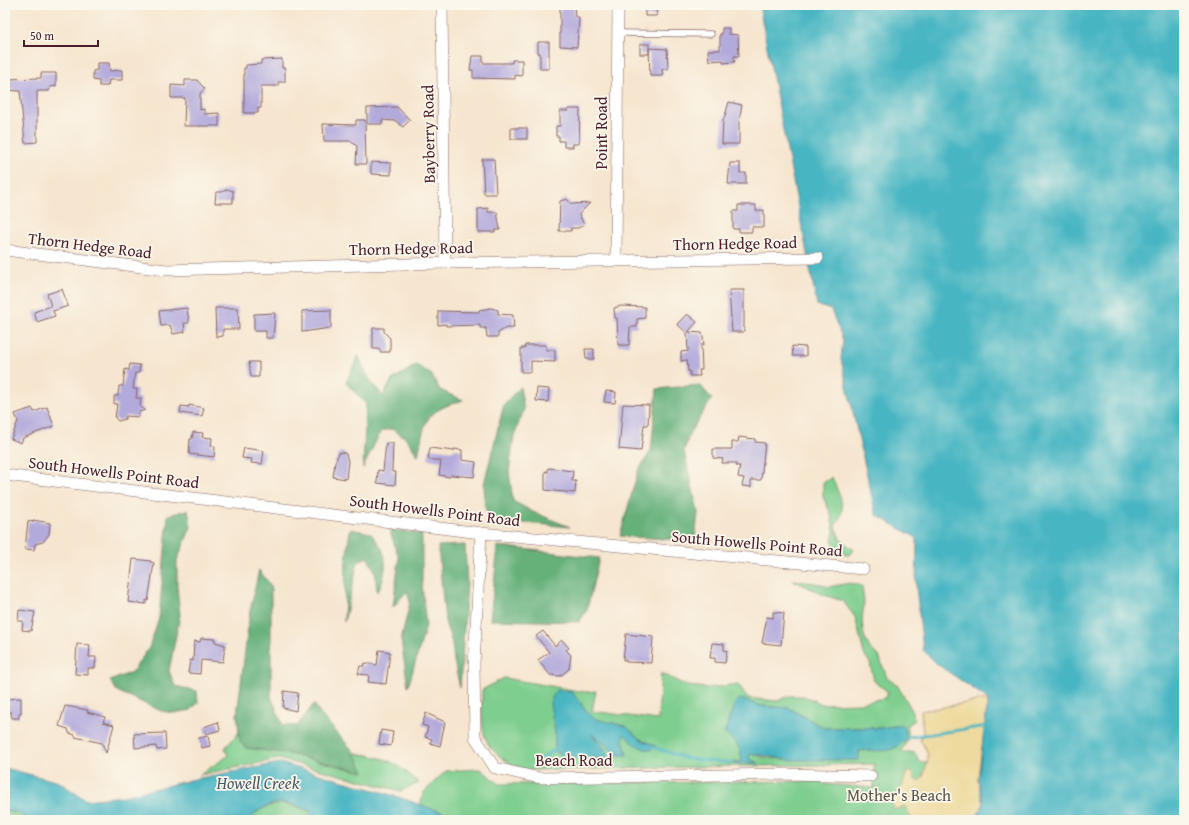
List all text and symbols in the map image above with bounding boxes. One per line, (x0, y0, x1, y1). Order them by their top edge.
scale bar (24, 22, 98, 48)
text: 50 m (30, 27, 54, 44)
street label: Bayberry Road (415, 84, 441, 183)
street label: Point Road (589, 96, 613, 169)
street label: Thorn Hedge Road (27, 226, 154, 265)
street label: Thorn Hedge Road (673, 230, 798, 256)
street label: Thorn Hedge Road (349, 235, 474, 261)
street label: South Howells Point Road (27, 450, 201, 494)
street label: South Howells Point Road (348, 488, 522, 532)
street label: South Howells Point Road (670, 524, 844, 562)
street label: Beach Road (536, 748, 613, 772)
water label: Howell Creek (216, 770, 300, 795)
park label: Mother's Beach (847, 783, 951, 807)

